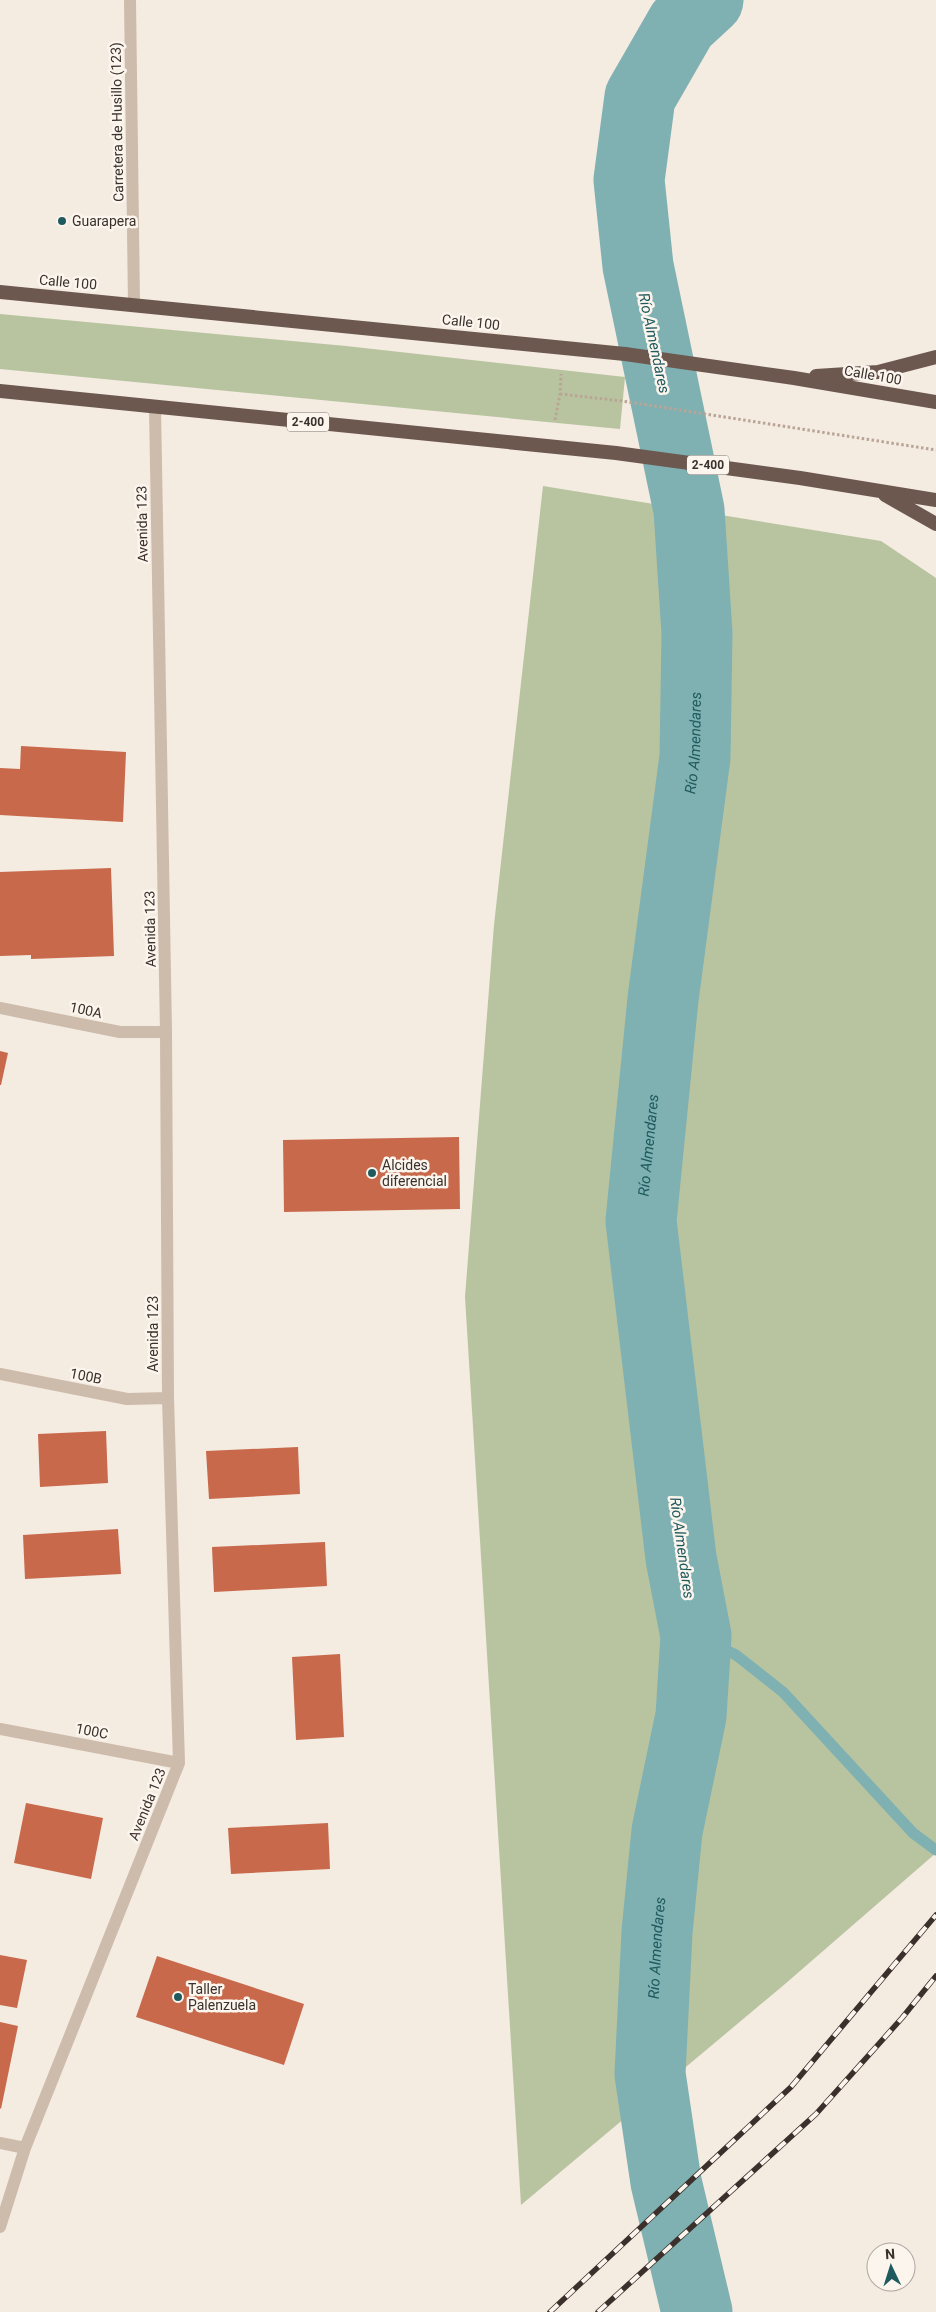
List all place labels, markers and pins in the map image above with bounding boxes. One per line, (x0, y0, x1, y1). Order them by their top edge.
place label: Guarapera (72, 213, 136, 229)
marker: Guarapera (56, 215, 68, 227)
place label: Alcides diferencial (382, 1157, 447, 1189)
marker: Alcides diferencial (366, 1167, 378, 1179)
place label: Taller Palenzuela (188, 1981, 256, 2013)
marker: Taller Palenzuela (172, 1991, 184, 2003)

